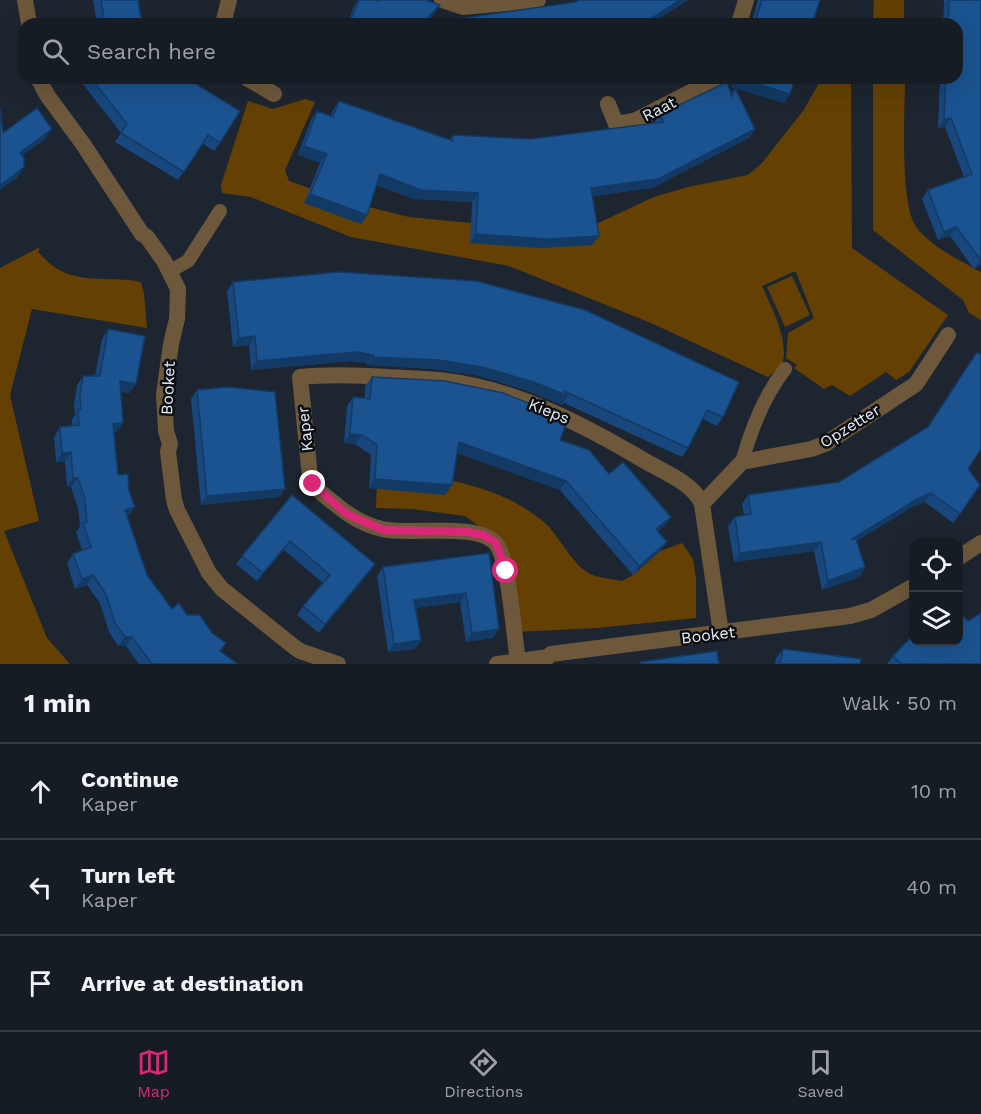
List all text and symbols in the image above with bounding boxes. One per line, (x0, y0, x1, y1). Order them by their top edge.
search box (18, 18, 963, 84)
icon: search (39, 35, 72, 68)
text: Search here (87, 39, 216, 64)
street label: Raat (639, 92, 679, 125)
street label: Booket (157, 360, 179, 416)
street label: Kieps (526, 394, 572, 428)
street label: Opzetter (816, 400, 884, 452)
street label: Kaper (293, 405, 317, 452)
route end (299, 470, 325, 496)
map controls (909, 538, 963, 646)
button: locate (909, 538, 963, 592)
route start (492, 557, 518, 583)
button: layers (909, 592, 963, 646)
street label: Booket (680, 622, 736, 648)
text: 1 min (24, 688, 91, 718)
text: Walk · 50 m (842, 691, 957, 715)
text: Continue (81, 767, 179, 792)
icon: ahead (24, 775, 57, 808)
text: 10 m (911, 779, 957, 803)
text: Kaper (81, 792, 137, 816)
text: Turn left (81, 863, 175, 888)
icon: left (24, 871, 57, 904)
text: 40 m (906, 875, 957, 899)
text: Kaper (81, 888, 137, 912)
icon: arrive (24, 967, 57, 1000)
text: Arrive at destination (81, 971, 304, 996)
tab: Map (137, 1046, 170, 1101)
tab: Directions (444, 1046, 523, 1101)
tab: Saved (797, 1046, 844, 1101)

